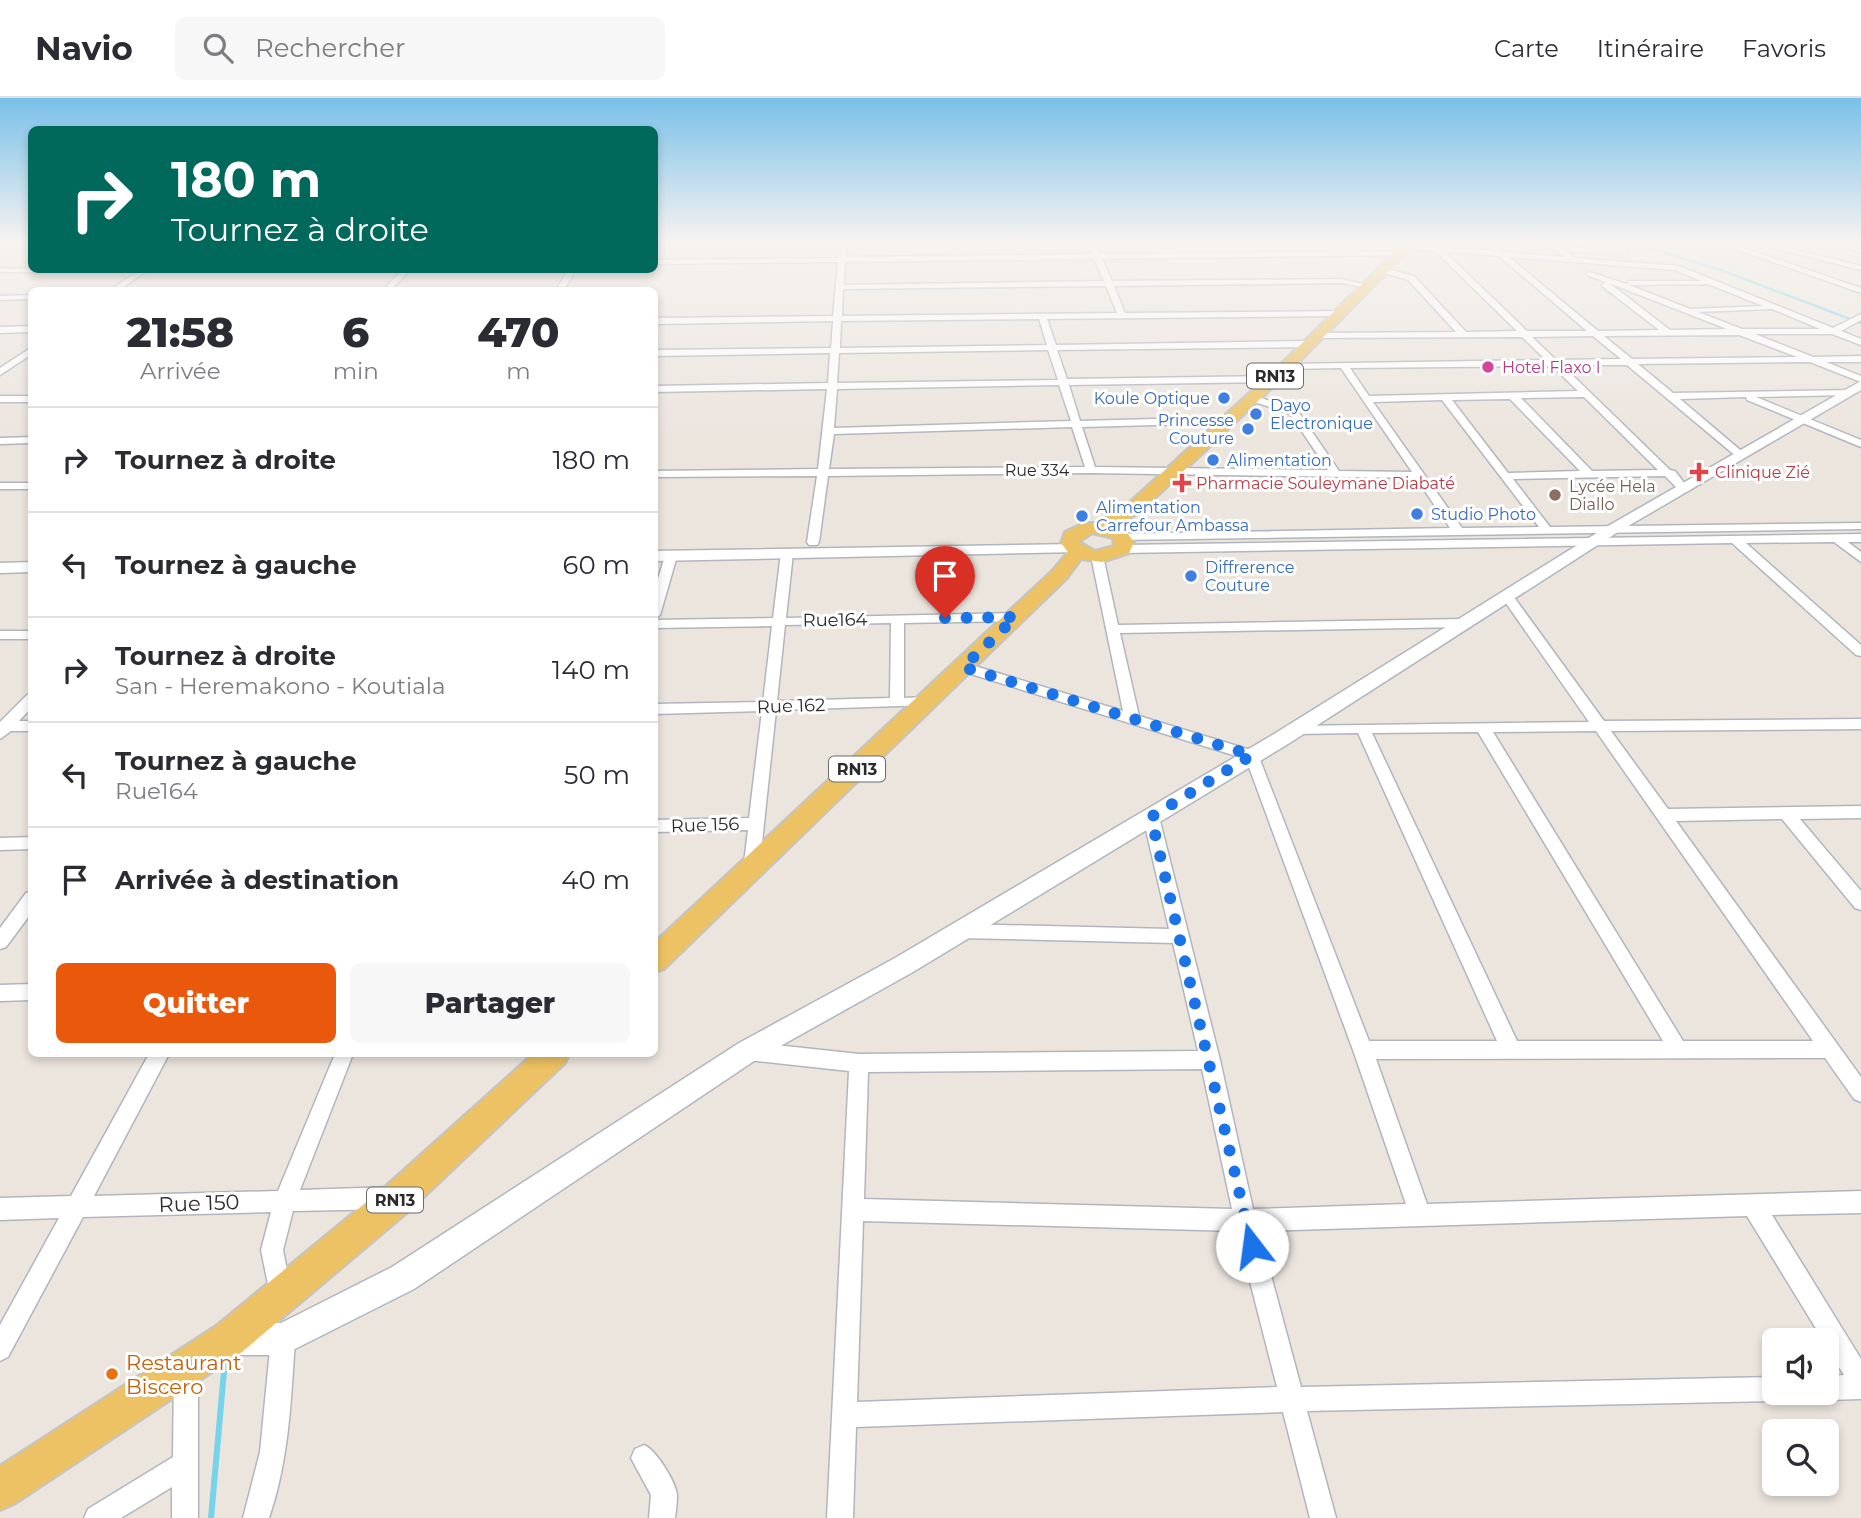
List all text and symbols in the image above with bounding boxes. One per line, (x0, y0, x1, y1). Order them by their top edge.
search box (175, 17, 665, 80)
text: Navio (35, 28, 133, 68)
icon: search (199, 29, 237, 67)
text: Rechercher (255, 32, 405, 64)
text: Carte (1494, 34, 1559, 63)
text: Itinéraire (1597, 34, 1704, 63)
text: Favoris (1742, 34, 1826, 63)
text: 180 m (171, 150, 321, 209)
icon: right (56, 154, 147, 245)
text: Tournez à droite (171, 210, 429, 249)
text: 21:58 (126, 306, 234, 358)
text: 6 (342, 306, 369, 358)
text: 470 (477, 306, 560, 358)
text: Arrivée (140, 357, 221, 385)
text: min (333, 357, 379, 385)
text: m (506, 357, 531, 385)
place label: Hotel Flaxo I (1502, 358, 1601, 377)
marker: Hotel Flaxo I (1480, 359, 1496, 375)
road number: RN13 (1247, 364, 1303, 388)
place label: Koule Optique (1094, 389, 1210, 408)
marker: Koule Optique (1216, 390, 1232, 406)
place label: Dayo Electronique (1270, 396, 1373, 433)
marker: Dayo Electronique (1248, 406, 1264, 422)
place label: Princesse Couture (1158, 411, 1234, 448)
marker: Princesse Couture (1240, 421, 1256, 437)
icon: right (56, 441, 94, 479)
text: Tournez à droite (115, 444, 336, 476)
text: 180 m (552, 444, 630, 476)
place label: Alimentation (1227, 451, 1332, 470)
marker: Alimentation (1205, 452, 1221, 468)
street label: Rue 334 (1005, 461, 1070, 480)
marker: Clinique Zié (1689, 462, 1709, 482)
place label: Clinique Zié (1715, 463, 1810, 482)
place label: Pharmacie Souleymane Diabaté (1196, 474, 1455, 493)
marker: Pharmacie Souleymane Diabaté (1174, 475, 1190, 491)
place label: Lycée Hela Diallo (1569, 477, 1656, 514)
marker: Lycée Hela Diallo (1547, 487, 1563, 503)
place label: Alimentation Carrefour Ambassa (1096, 498, 1249, 535)
place label: Studio Photo (1431, 505, 1536, 524)
marker: Studio Photo (1409, 506, 1425, 522)
marker: Alimentation Carrefour Ambassa (1074, 508, 1090, 524)
icon: left (56, 546, 94, 584)
pin (915, 546, 975, 618)
text: Tournez à gauche (115, 549, 357, 581)
text: 60 m (563, 549, 630, 581)
icon: arrive (926, 557, 964, 595)
place label: Diffrerence Couture (1205, 558, 1295, 595)
marker: Diffrerence Couture (1183, 568, 1199, 584)
street label: Rue164 (802, 608, 868, 632)
text: Tournez à droite (115, 640, 336, 672)
icon: right (56, 651, 94, 689)
text: 140 m (552, 654, 630, 686)
text: San - Heremakono - Koutiala (115, 672, 446, 700)
street label: Rue 162 (756, 694, 826, 718)
text: Tournez à gauche (115, 745, 357, 777)
icon: left (56, 756, 94, 794)
road number: RN13 (829, 756, 885, 782)
text: 50 m (564, 759, 630, 791)
text: Rue164 (115, 777, 198, 805)
street label: Rue 156 (670, 813, 740, 837)
icon: arrive (56, 861, 94, 899)
text: Arrivée à destination (115, 864, 399, 896)
text: 40 m (561, 864, 630, 896)
button: Quitter (56, 963, 336, 1043)
button: Partager (350, 963, 630, 1043)
road number: RN13 (367, 1188, 423, 1212)
street label: Rue 150 (158, 1189, 240, 1217)
position arrow (1215, 1209, 1289, 1283)
map controls (1762, 1328, 1839, 1496)
button: sound (1762, 1328, 1839, 1405)
place label: Restaurant Biscero (126, 1350, 241, 1399)
marker: Restaurant Biscero (104, 1366, 120, 1382)
button: search (1762, 1419, 1839, 1496)

